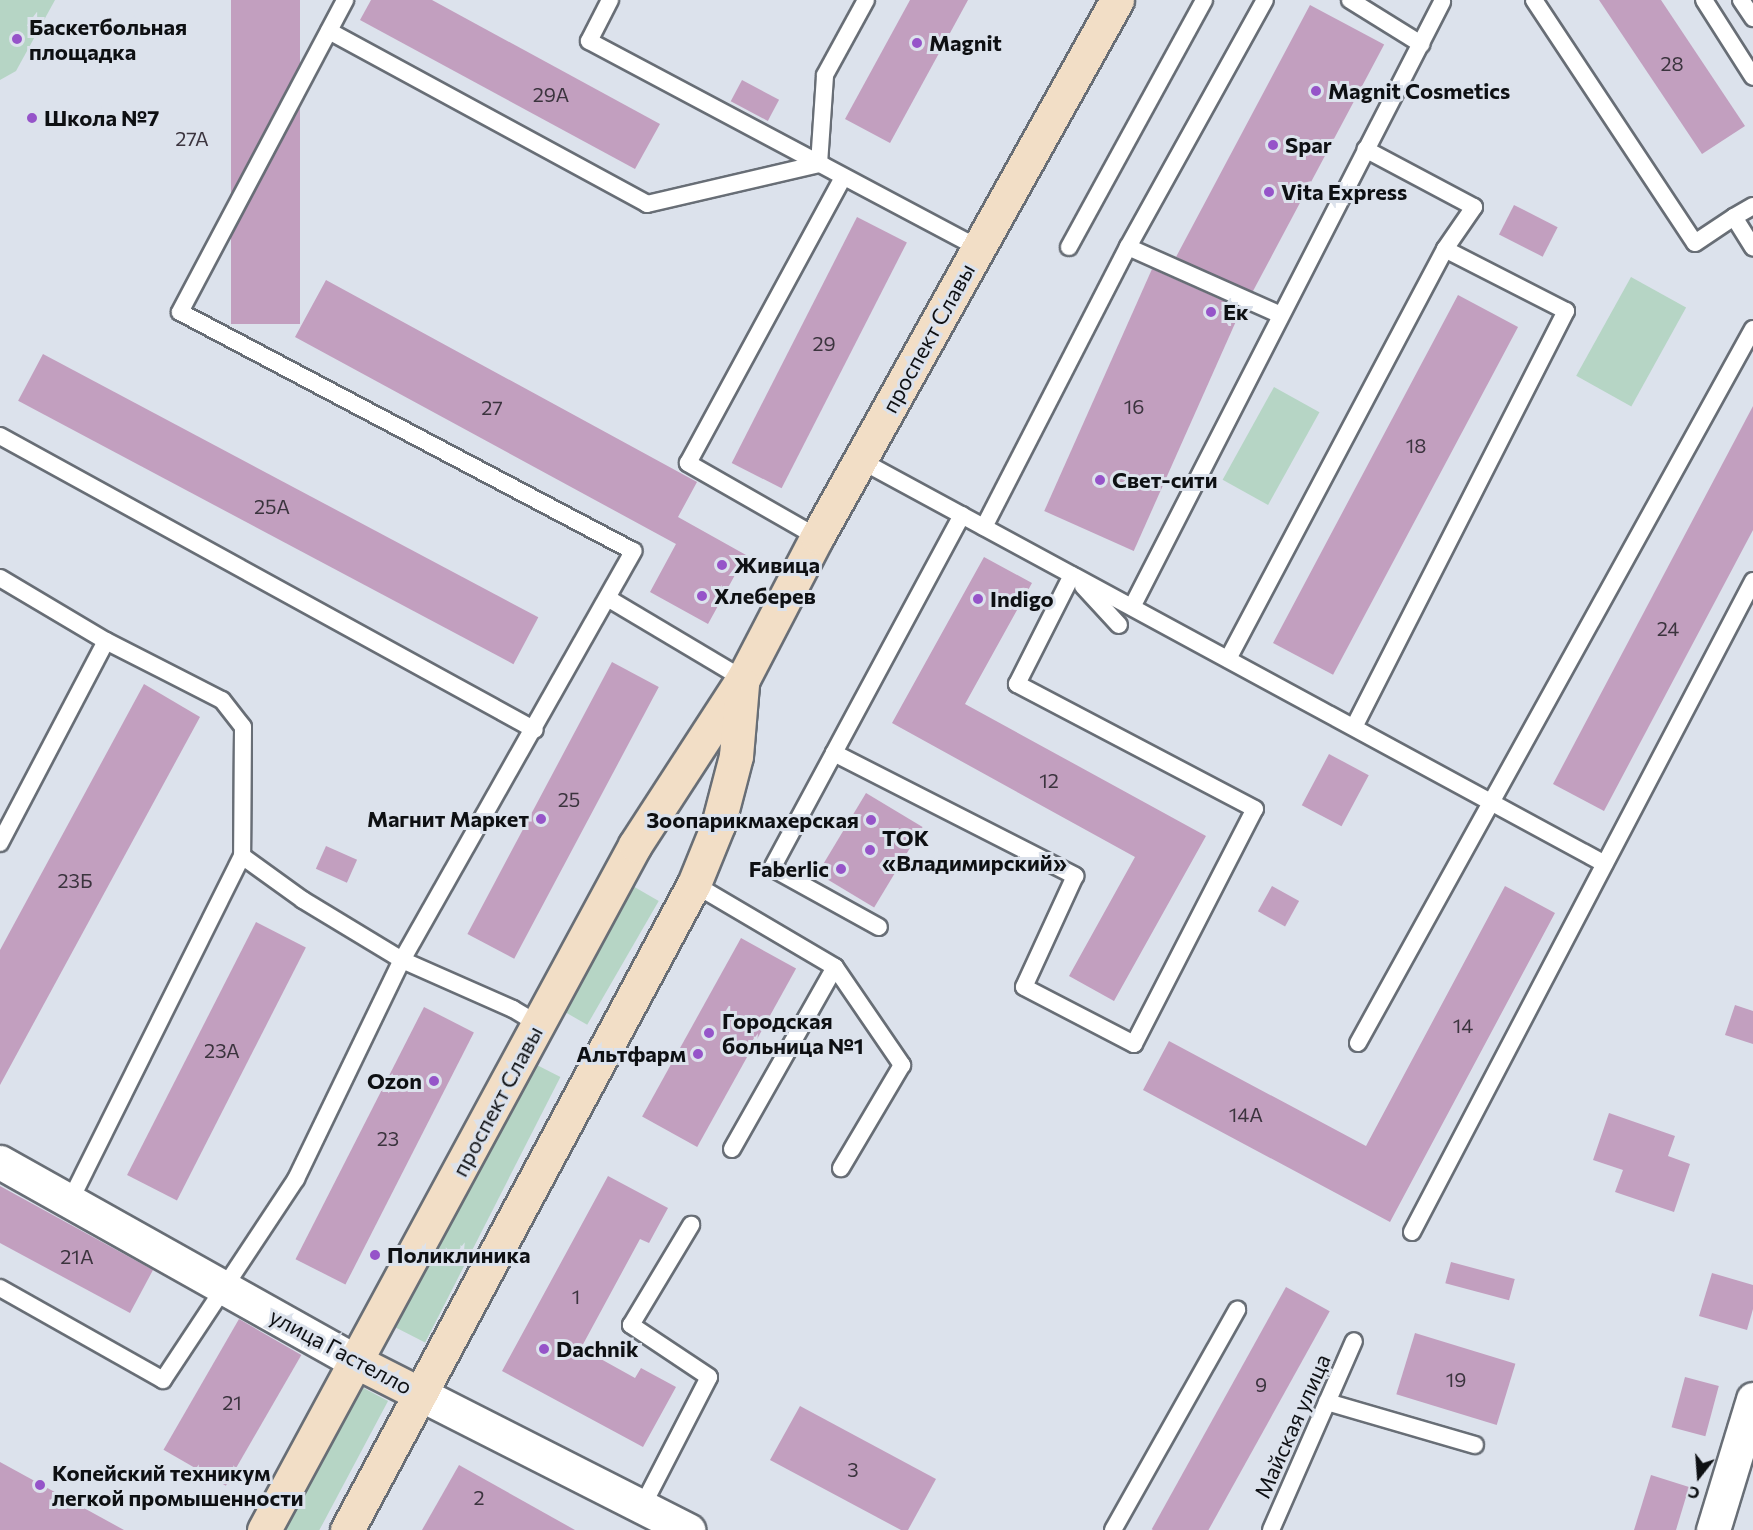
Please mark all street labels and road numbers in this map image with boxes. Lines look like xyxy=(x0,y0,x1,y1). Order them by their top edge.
street label: проспект Славы xyxy=(876,259,980,417)
street label: проспект Славы xyxy=(446,1021,548,1181)
street label: улица Гастелло xyxy=(265,1302,417,1400)
street label: Майская улица xyxy=(1248,1350,1336,1502)

